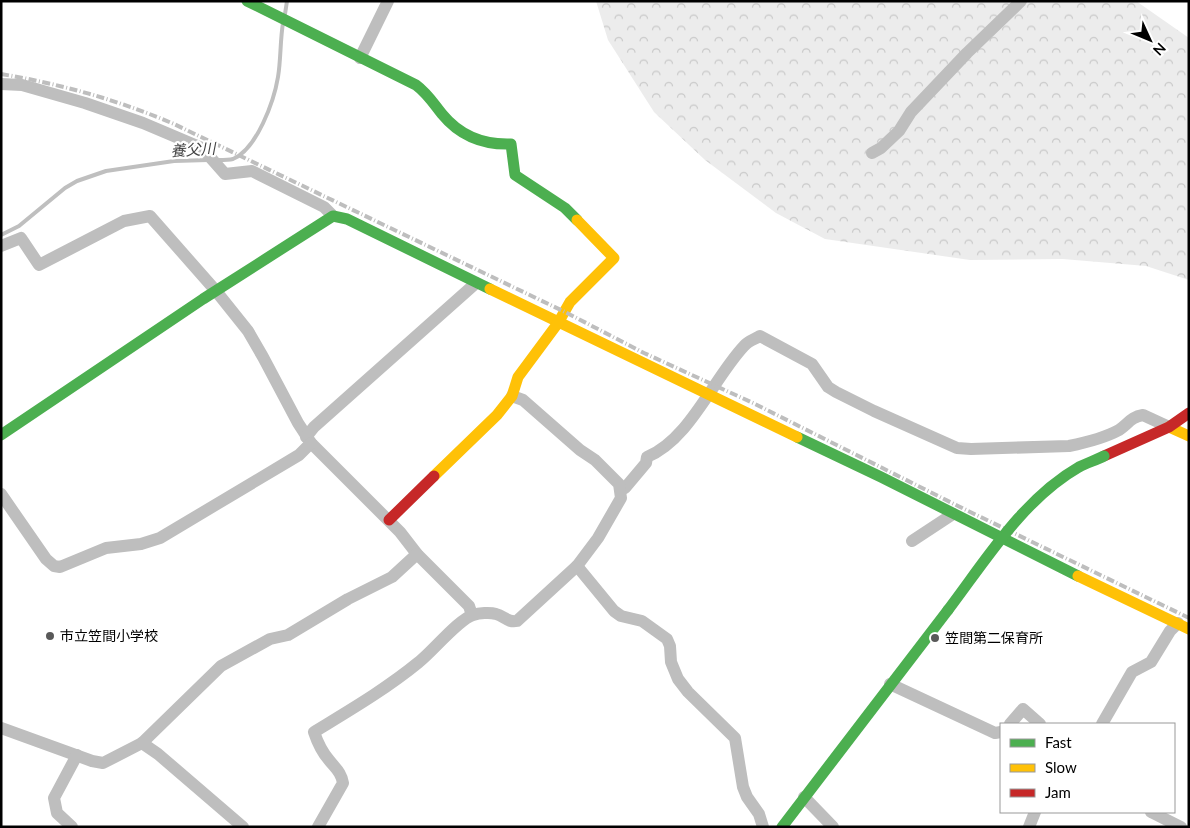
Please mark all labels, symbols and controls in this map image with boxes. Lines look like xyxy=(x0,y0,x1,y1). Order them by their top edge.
north arrow xyxy=(1125,15,1175,65)
text: N xyxy=(1150,40,1170,59)
water label: 養父川 xyxy=(170,139,218,159)
place label: 市立笠間小学校 xyxy=(60,627,158,644)
place label: 笠間第二保育所 xyxy=(945,629,1043,646)
marker: 市立笠間小学校 xyxy=(44,630,56,642)
marker: 笠間第二保育所 xyxy=(929,632,941,644)
legend xyxy=(1000,723,1175,813)
text: Fast xyxy=(1045,733,1072,751)
text: Slow xyxy=(1045,758,1077,776)
text: Jam xyxy=(1045,783,1071,801)

